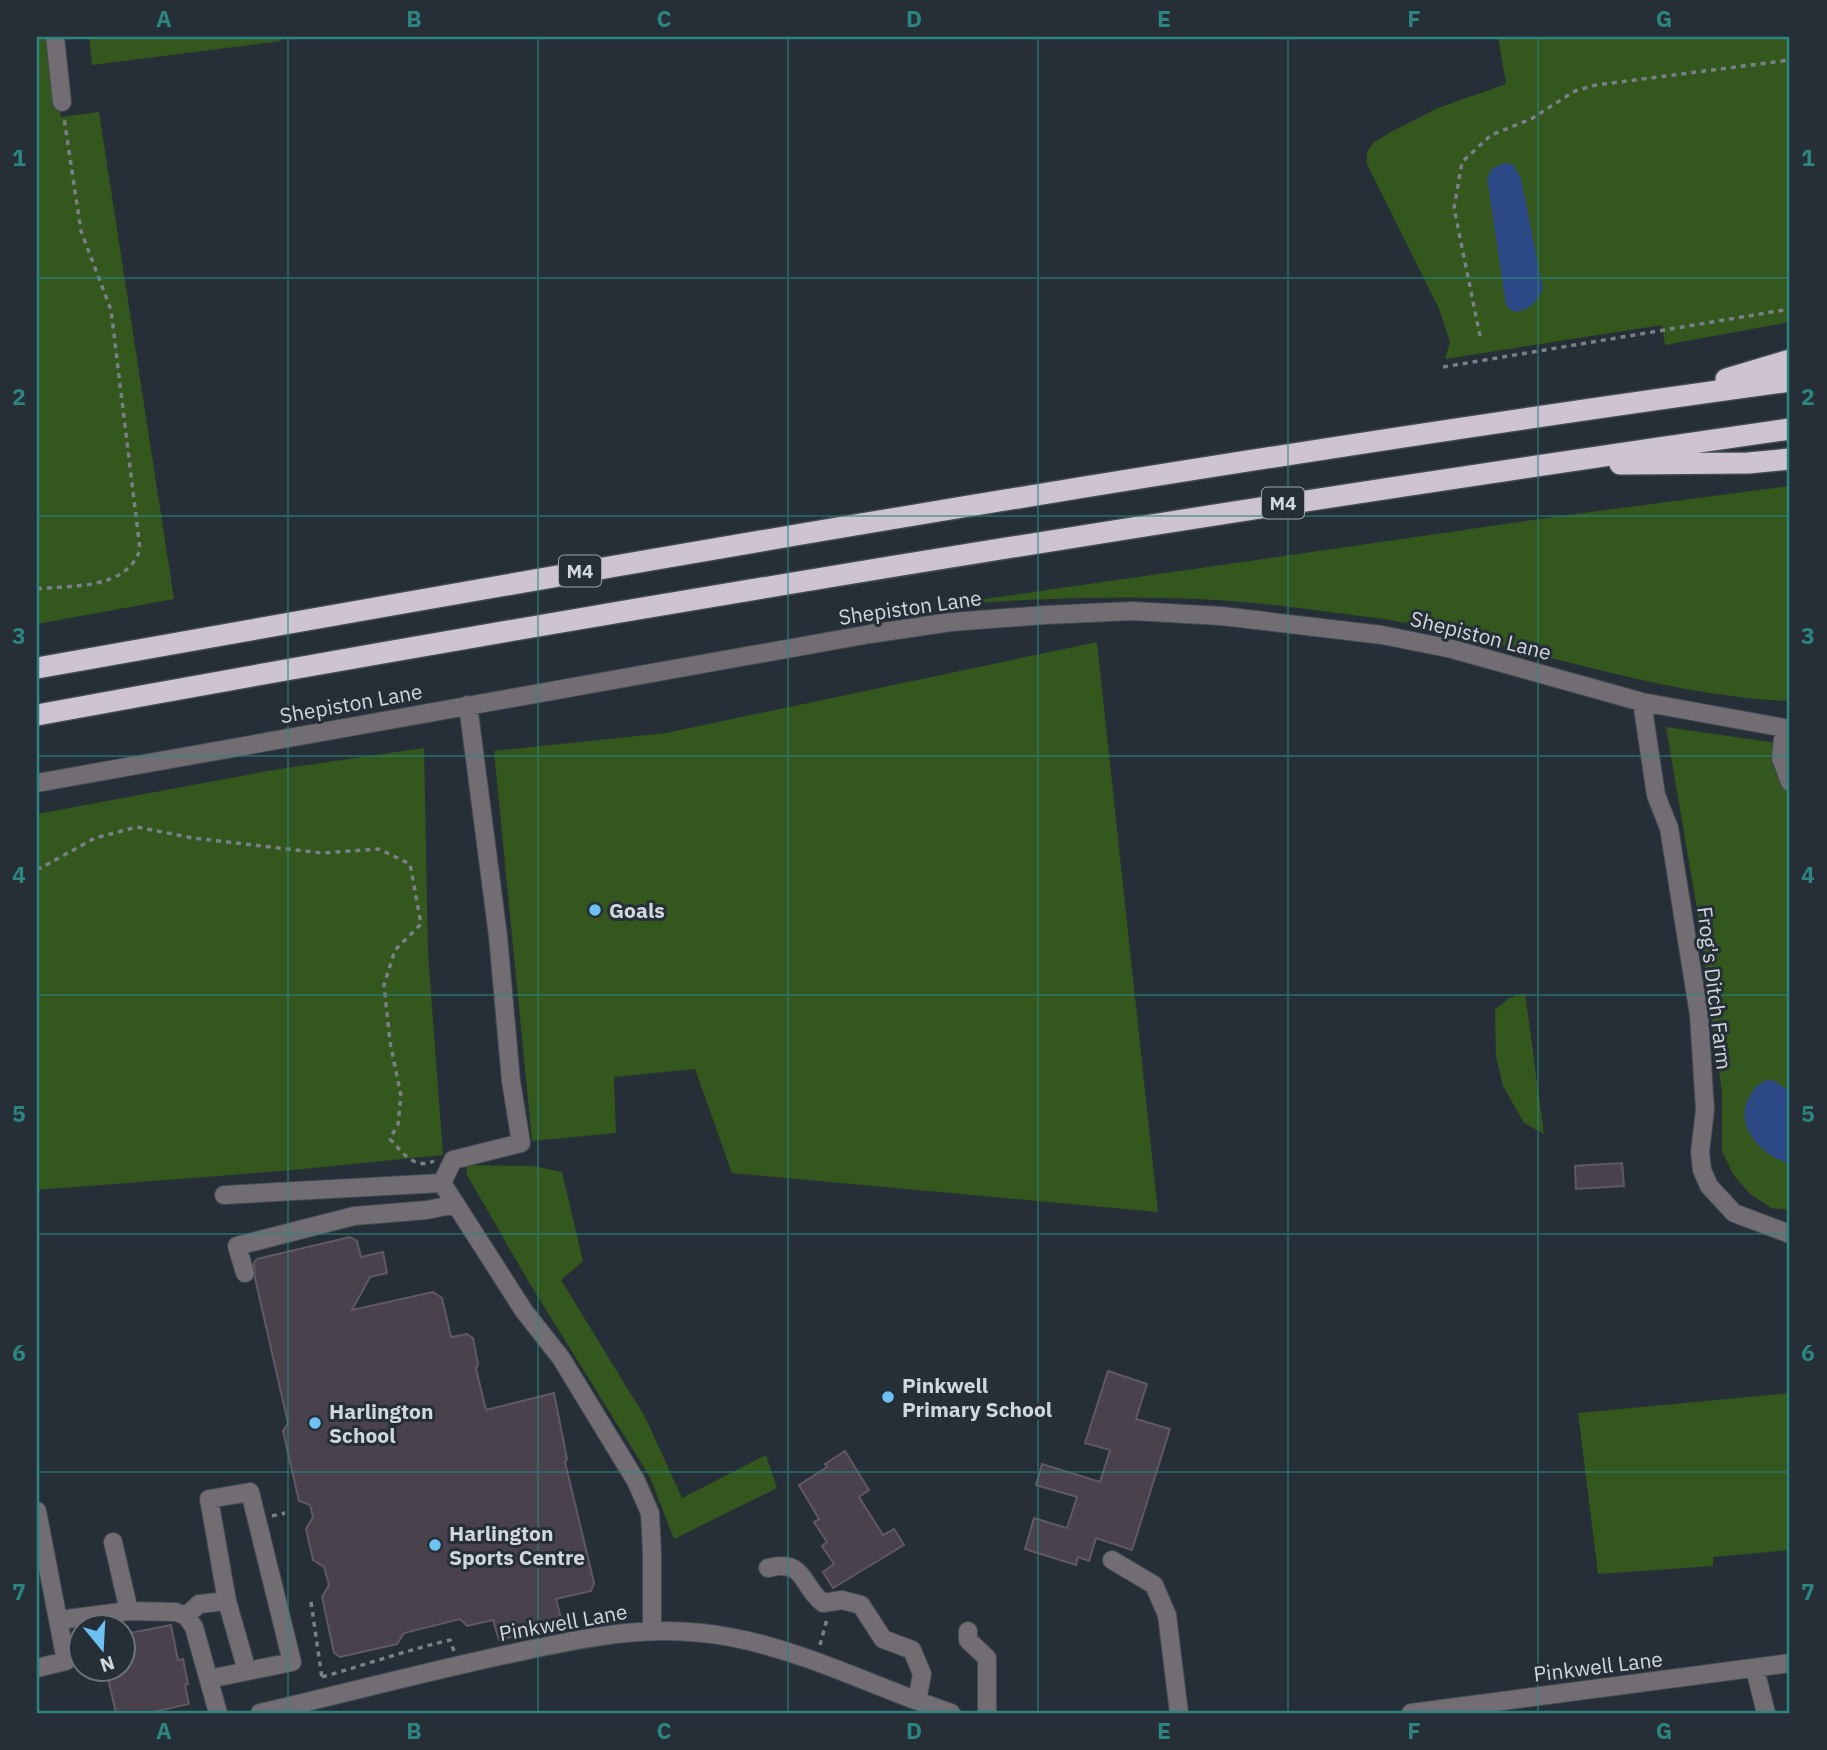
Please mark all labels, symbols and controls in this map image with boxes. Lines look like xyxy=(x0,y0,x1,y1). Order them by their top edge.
text: A xyxy=(156,3,172,33)
text: B xyxy=(406,3,422,33)
text: C xyxy=(657,3,672,33)
text: D xyxy=(906,3,922,33)
text: E xyxy=(1157,3,1171,33)
text: F xyxy=(1407,3,1421,33)
text: G xyxy=(1656,3,1672,33)
text: 1 xyxy=(12,142,26,172)
text: 1 xyxy=(1801,142,1815,172)
text: 2 xyxy=(12,381,26,411)
text: 2 xyxy=(1801,381,1815,411)
road number: M4 xyxy=(1262,488,1304,518)
road number: M4 xyxy=(559,556,601,586)
street label: Shepiston Lane xyxy=(837,583,983,631)
street label: Shepiston Lane xyxy=(1408,604,1554,666)
text: 3 xyxy=(12,620,26,650)
text: 3 xyxy=(1801,620,1815,650)
street label: Shepiston Lane xyxy=(278,677,424,729)
text: 4 xyxy=(12,859,26,889)
text: 4 xyxy=(1801,859,1815,889)
place label: Goals xyxy=(609,896,665,924)
marker: Goals xyxy=(587,902,603,918)
street label: Frog's Ditch Farm xyxy=(1691,905,1739,1071)
text: 5 xyxy=(12,1098,26,1128)
text: 5 xyxy=(1801,1098,1815,1128)
text: 6 xyxy=(12,1337,26,1367)
text: 6 xyxy=(1801,1337,1815,1367)
place label: Pinkwell Primary School xyxy=(902,1371,1052,1423)
marker: Pinkwell Primary School xyxy=(880,1389,896,1405)
place label: Harlington School xyxy=(329,1397,433,1449)
marker: Harlington School xyxy=(307,1415,323,1431)
place label: Harlington Sports Centre xyxy=(449,1519,585,1571)
marker: Harlington Sports Centre xyxy=(427,1537,443,1553)
text: 7 xyxy=(12,1576,26,1606)
text: 7 xyxy=(1801,1576,1815,1606)
street label: Pinkwell Lane xyxy=(497,1597,629,1647)
north arrow xyxy=(66,1614,136,1684)
street label: Pinkwell Lane xyxy=(1532,1644,1664,1688)
text: N xyxy=(97,1651,118,1678)
text: A xyxy=(156,1715,172,1745)
text: B xyxy=(406,1715,422,1745)
text: C xyxy=(657,1715,672,1745)
text: D xyxy=(906,1715,922,1745)
text: E xyxy=(1157,1715,1171,1745)
text: F xyxy=(1407,1715,1421,1745)
text: G xyxy=(1656,1715,1672,1745)

